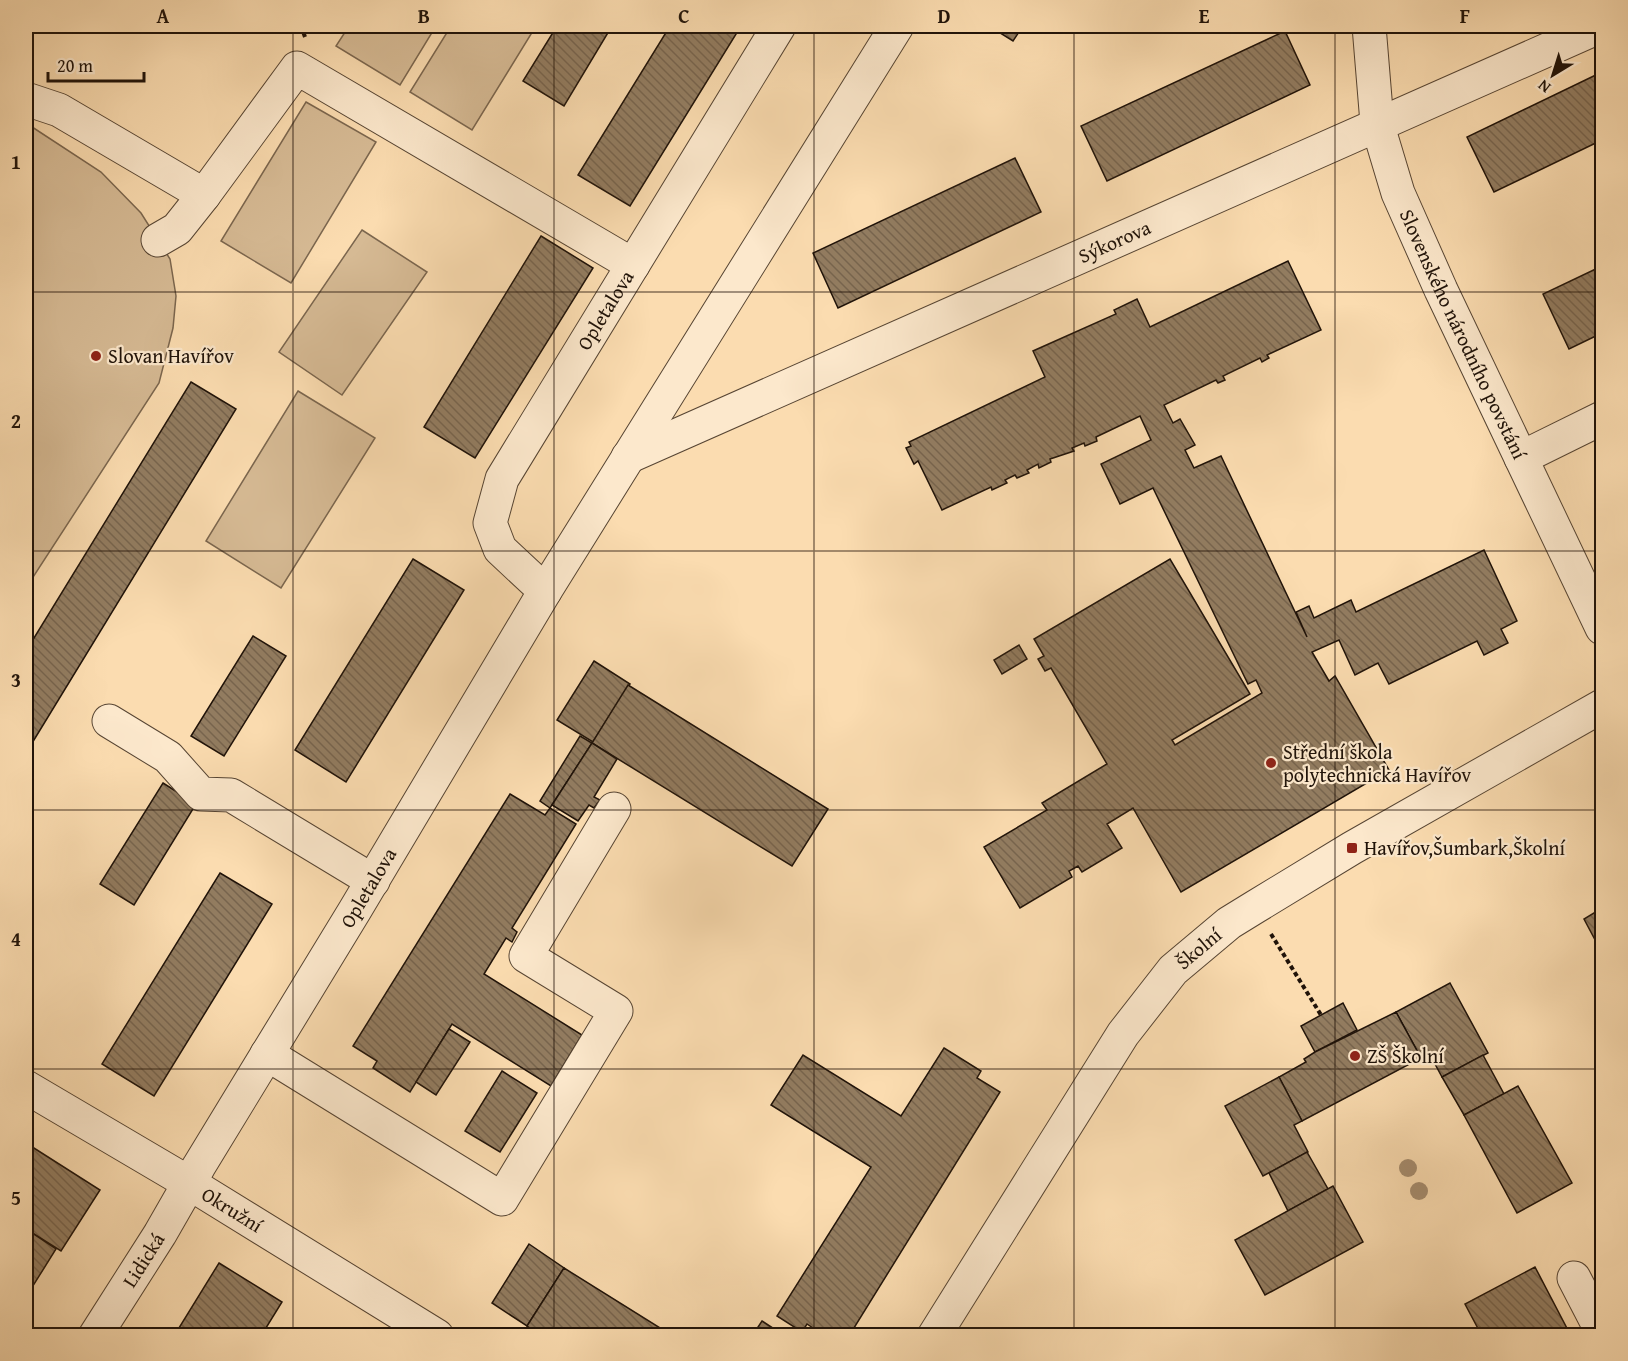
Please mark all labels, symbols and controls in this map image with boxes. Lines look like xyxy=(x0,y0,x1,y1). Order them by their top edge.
text: A xyxy=(157,1,170,30)
text: B xyxy=(418,1,430,30)
text: C xyxy=(678,1,690,30)
text: D xyxy=(937,1,951,30)
text: E xyxy=(1199,1,1210,30)
text: F xyxy=(1460,1,1470,30)
scale bar xyxy=(48,45,144,83)
north arrow xyxy=(1523,45,1583,105)
text: 20 m xyxy=(57,52,93,79)
text: N xyxy=(1532,74,1555,100)
text: 1 xyxy=(11,147,21,176)
street label: Slovenského národního povstání xyxy=(1393,204,1535,464)
street label: Sýkorova xyxy=(1073,212,1156,270)
street label: Opletalova xyxy=(569,264,641,355)
place label: Slovan Havířov xyxy=(108,341,234,370)
marker: Slovan Havířov xyxy=(89,349,103,363)
text: 2 xyxy=(11,406,21,435)
text: 3 xyxy=(11,665,21,694)
place label: Střední škola polytechnická Havířov xyxy=(1283,737,1471,789)
marker: Střední škola polytechnická Havířov xyxy=(1264,756,1278,770)
place label: Havířov,Šumbark,Školní xyxy=(1364,833,1565,862)
street label: Opletalova xyxy=(333,841,403,933)
marker: Havířov,Šumbark,Školní xyxy=(1345,841,1359,855)
street label: Školní xyxy=(1169,920,1228,976)
text: 4 xyxy=(11,924,21,953)
place label: ZŠ Školní xyxy=(1367,1041,1444,1070)
marker: ZŠ Školní xyxy=(1348,1049,1362,1063)
street label: Okružní xyxy=(196,1179,269,1239)
text: 5 xyxy=(11,1183,21,1212)
street label: Lidická xyxy=(115,1226,172,1293)

